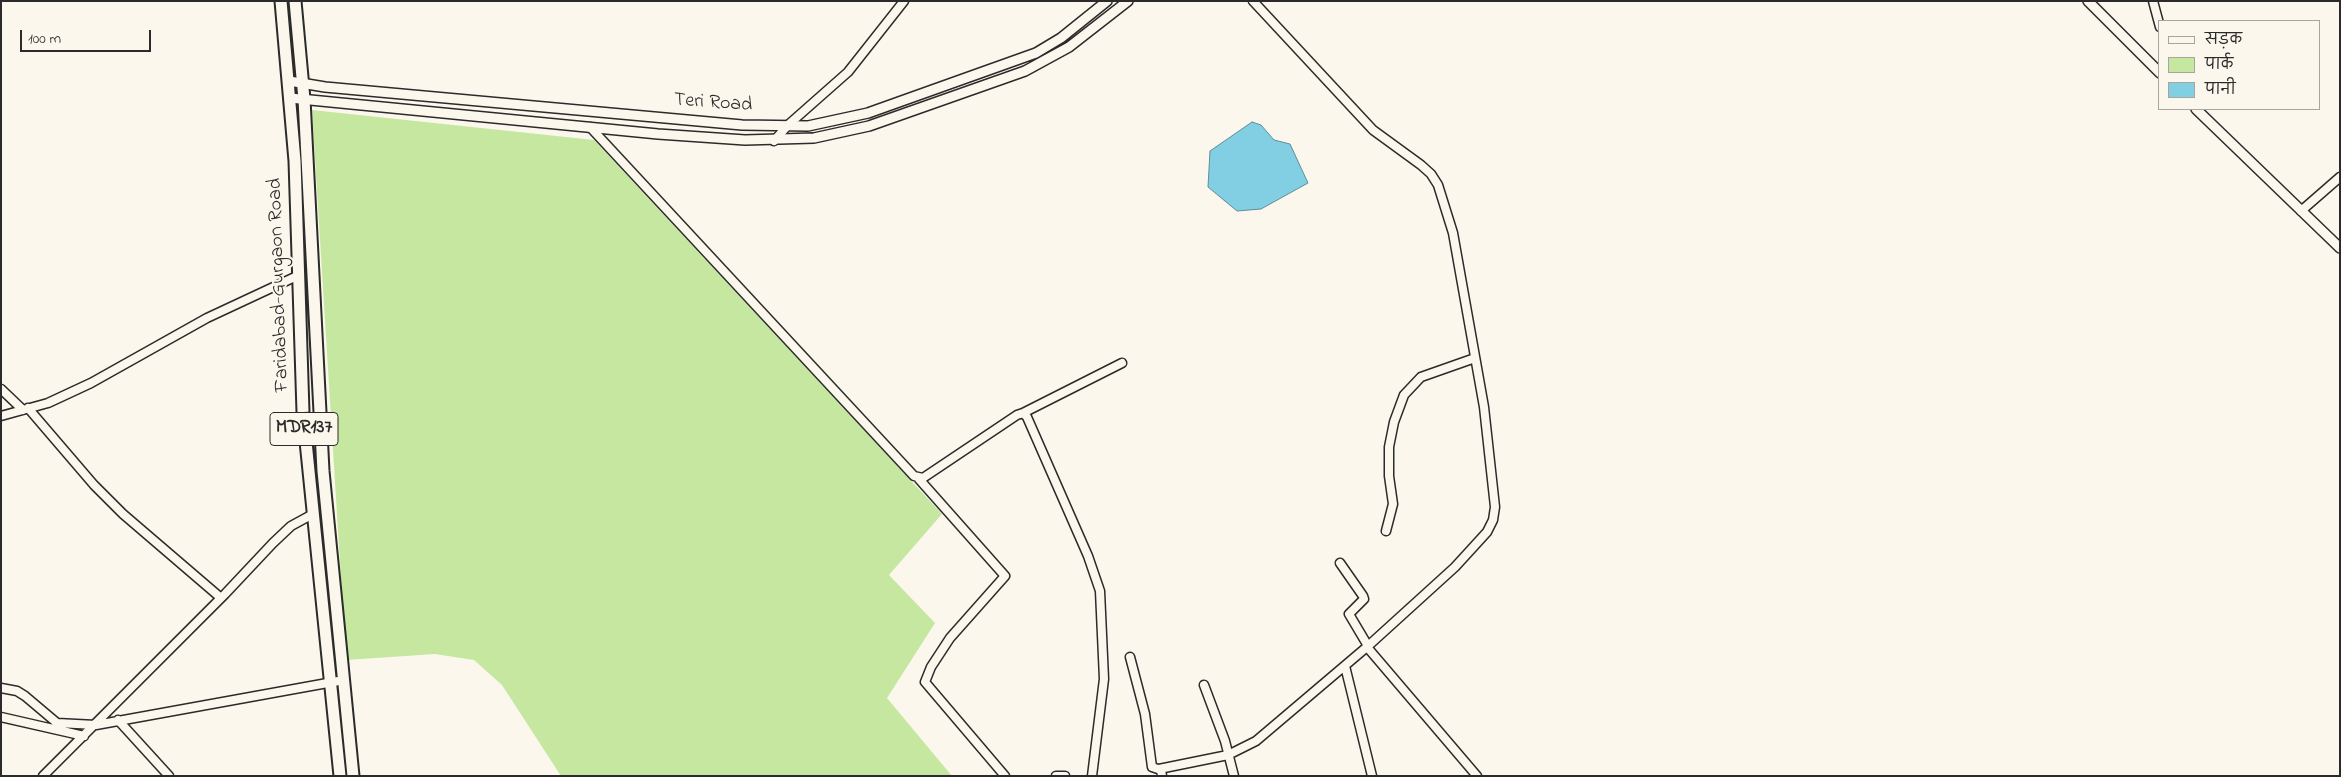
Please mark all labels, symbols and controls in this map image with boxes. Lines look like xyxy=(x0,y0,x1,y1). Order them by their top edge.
scale bar xyxy=(22,20,154,52)
legend xyxy=(2158,20,2321,110)
text: 100 m xyxy=(28,28,61,50)
text: सड़क xyxy=(2205,29,2242,51)
text: पार्क xyxy=(2205,54,2233,76)
text: पानी xyxy=(2205,79,2236,101)
street label: Teri Road xyxy=(673,89,753,119)
street label: Faridabad-Gurgaon Road xyxy=(264,177,296,393)
road number: MDR137 xyxy=(270,412,338,446)

